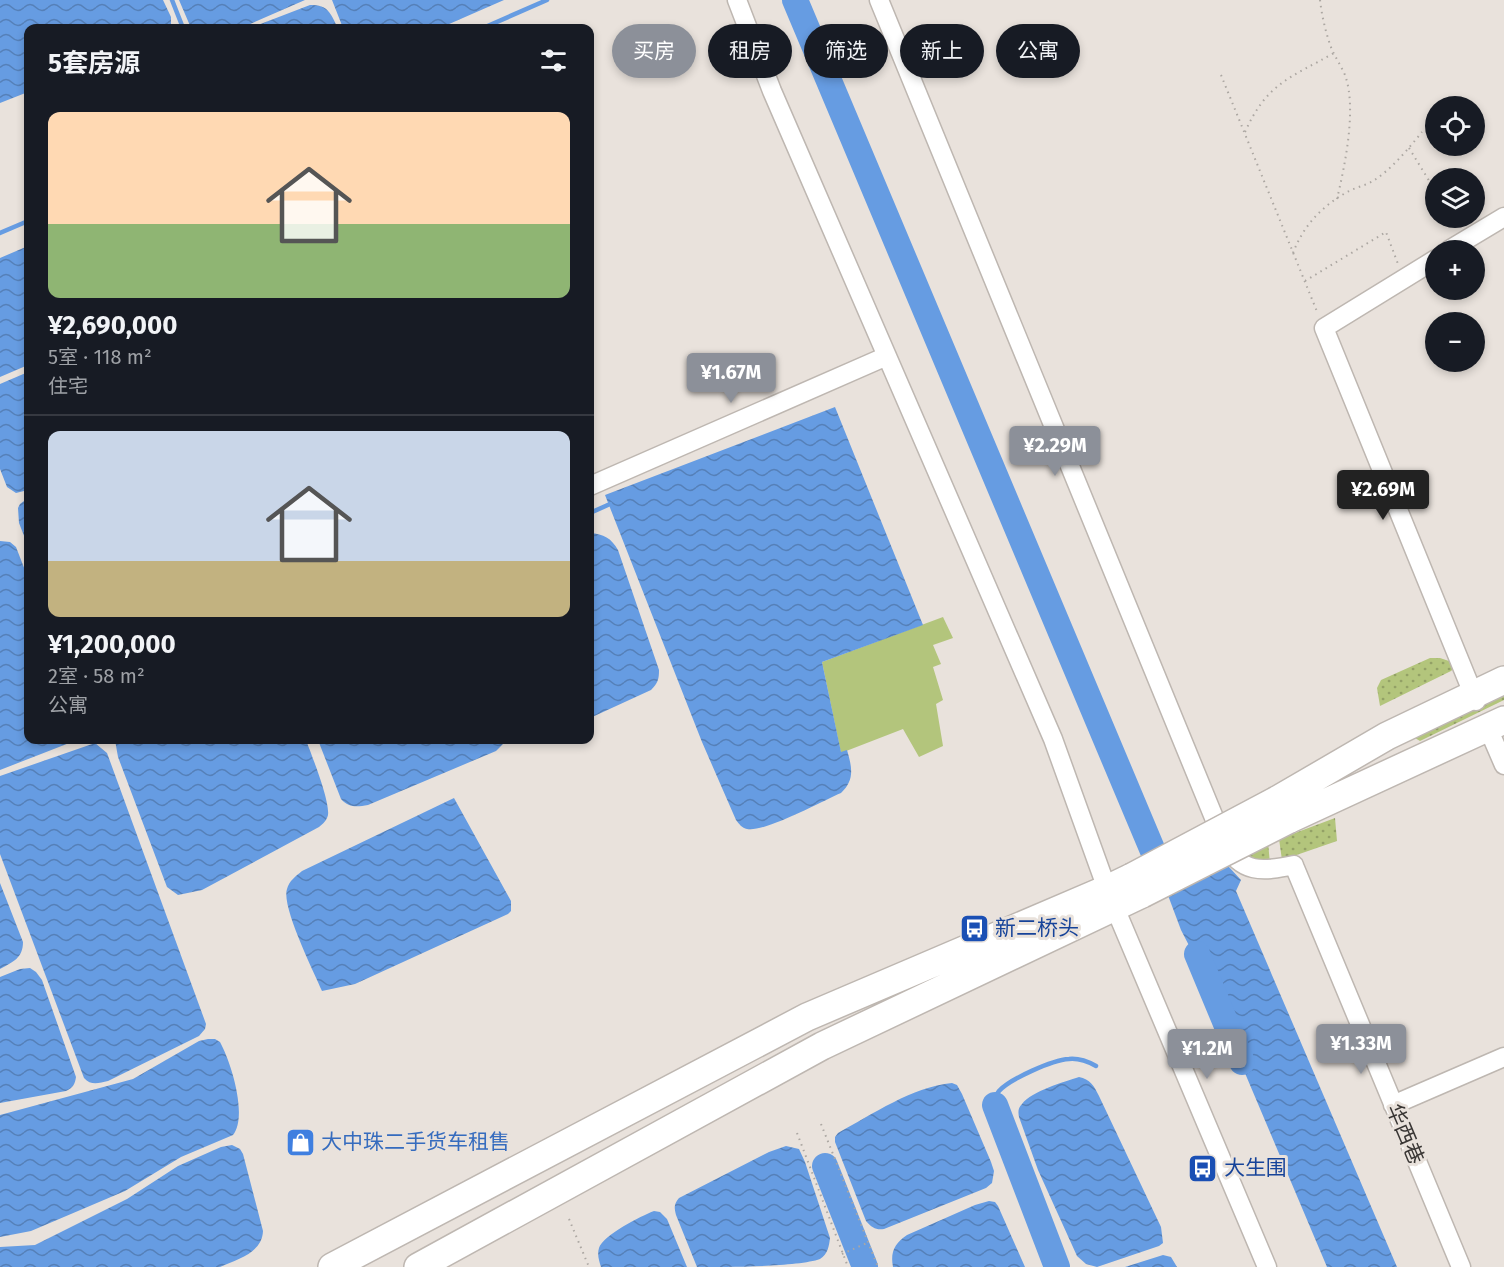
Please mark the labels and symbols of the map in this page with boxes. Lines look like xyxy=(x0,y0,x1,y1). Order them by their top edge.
pin: ¥1.67M xyxy=(682,353,780,404)
pin: ¥2.29M xyxy=(1006,426,1104,477)
pin: ¥2.69M xyxy=(1334,470,1432,521)
bus stop icon: 新二桥头 xyxy=(958,912,990,944)
place label: 新二桥头 xyxy=(995,915,1079,941)
pin: ¥1.33M xyxy=(1312,1024,1410,1075)
pin: ¥1.2M xyxy=(1165,1029,1249,1080)
street label: 华西巷 xyxy=(1381,1100,1429,1168)
shop icon: 大中珠二手货车租售 xyxy=(284,1126,316,1158)
place label: 大中珠二手货车租售 xyxy=(321,1129,510,1155)
bus stop icon: 大生围 xyxy=(1187,1152,1219,1184)
place label: 大生围 xyxy=(1224,1155,1287,1181)

